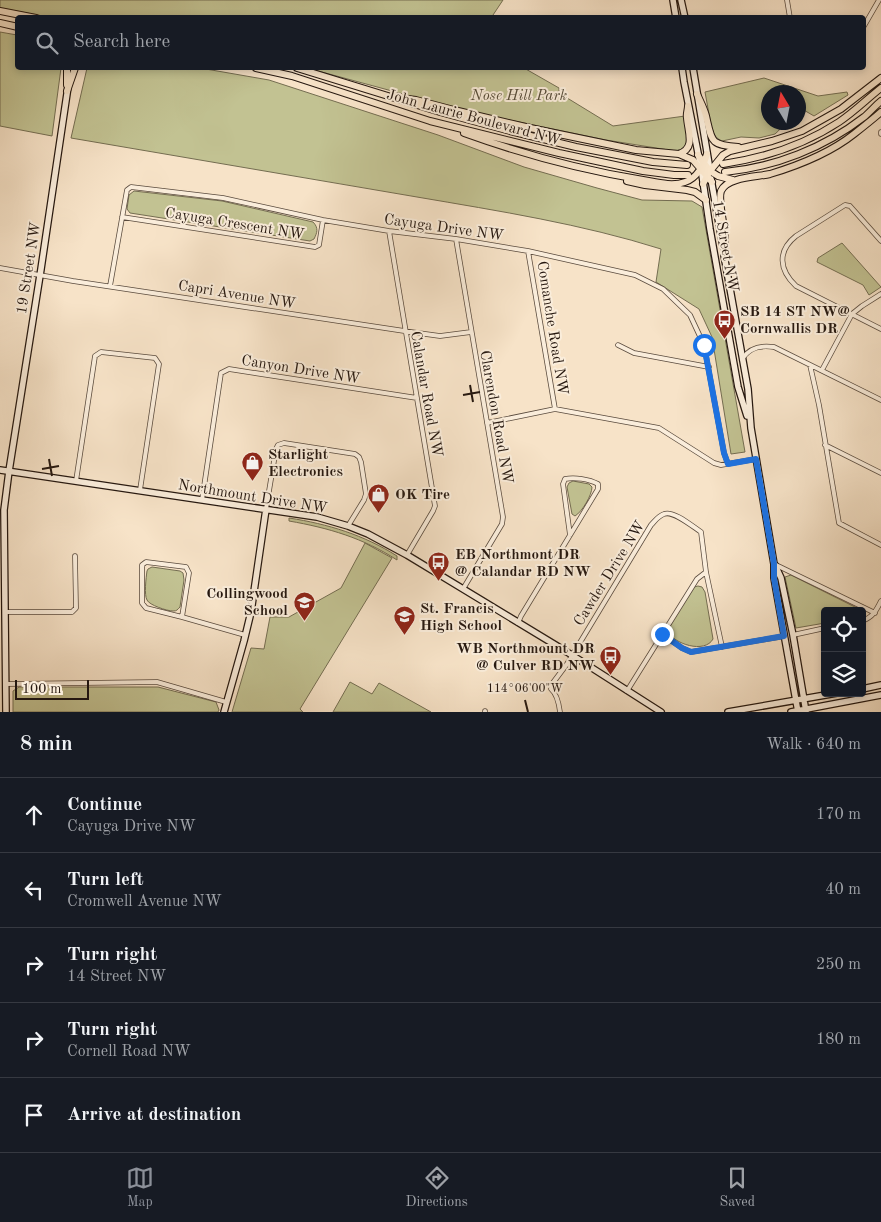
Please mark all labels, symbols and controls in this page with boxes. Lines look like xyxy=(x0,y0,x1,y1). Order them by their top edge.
search box xyxy=(15,15,866,70)
icon: search xyxy=(33,29,61,57)
text: Search here xyxy=(73,33,170,52)
north arrow xyxy=(761,85,806,130)
street label: John Laurie Boulevard NW xyxy=(385,88,563,149)
park label: Nose Hill Park xyxy=(470,89,567,104)
street label: 14 Street NW xyxy=(709,199,740,293)
street label: Cayuga Crescent NW xyxy=(164,206,306,243)
street label: Cayuga Drive NW xyxy=(383,213,505,244)
street label: 19 Street NW xyxy=(15,221,44,315)
street label: Comanche Road NW xyxy=(533,260,570,397)
street label: Capri Avenue NW xyxy=(177,279,297,312)
place label: SB 14 ST NW@ Cornwallis DR xyxy=(740,305,850,337)
bus stop icon: SB 14 ST NW@ Cornwallis DR xyxy=(712,308,736,339)
street label: Calandar Road NW xyxy=(407,330,444,458)
route start xyxy=(693,334,716,357)
street label: Clarendon Road NW xyxy=(476,349,515,485)
street label: Canyon Drive NW xyxy=(240,354,361,387)
place label: Starlight Electronics xyxy=(268,448,343,480)
shop icon: Starlight Electronics xyxy=(240,451,264,482)
street label: Northmount Drive NW xyxy=(177,478,329,517)
shop icon: OK Tire xyxy=(367,482,391,513)
place label: OK Tire xyxy=(395,488,450,503)
street label: Cawder Drive NW xyxy=(572,519,649,629)
place label: EB Northmont DR @ Calandar RD NW xyxy=(455,548,591,580)
bus stop icon: EB Northmont DR @ Calandar RD NW xyxy=(427,551,451,582)
place label: Collingwood School xyxy=(206,587,288,619)
school or university icon: Collingwood School xyxy=(292,590,316,621)
place label: St. Francis High School xyxy=(420,602,503,634)
school or university icon: St. Francis High School xyxy=(392,605,416,636)
map controls xyxy=(821,607,866,697)
button: locate xyxy=(821,607,866,652)
route end xyxy=(651,623,674,646)
place label: WB Northmount DR @ Culver RD NW xyxy=(456,642,595,674)
bus stop icon: WB Northmount DR @ Culver RD NW xyxy=(599,645,623,676)
button: layers xyxy=(821,652,866,697)
scale bar xyxy=(15,677,89,700)
text: 100 m xyxy=(22,682,61,696)
text: 114°06'00"W xyxy=(487,683,563,695)
text: 8 min xyxy=(20,734,73,755)
text: Walk · 640 m xyxy=(766,737,861,753)
text: Continue xyxy=(67,796,142,815)
icon: ahead xyxy=(20,801,48,829)
text: 170 m xyxy=(816,807,861,823)
text: Cayuga Drive NW xyxy=(67,819,196,835)
text: Turn left xyxy=(67,871,144,890)
icon: left xyxy=(20,876,48,904)
text: 40 m xyxy=(825,882,861,898)
text: Cromwell Avenue NW xyxy=(67,894,222,910)
text: Turn right xyxy=(67,946,157,965)
icon: right xyxy=(20,951,48,979)
text: 250 m xyxy=(816,957,861,973)
text: 14 Street NW xyxy=(67,969,166,985)
text: Turn right xyxy=(67,1021,157,1040)
icon: right xyxy=(20,1026,48,1054)
text: 180 m xyxy=(816,1032,861,1048)
text: Cornell Road NW xyxy=(67,1044,191,1060)
icon: arrive xyxy=(20,1101,48,1129)
text: Arrive at destination xyxy=(67,1106,241,1125)
tab: Map xyxy=(126,1164,154,1211)
tab: Directions xyxy=(406,1164,468,1211)
tab: Saved xyxy=(719,1164,755,1211)

